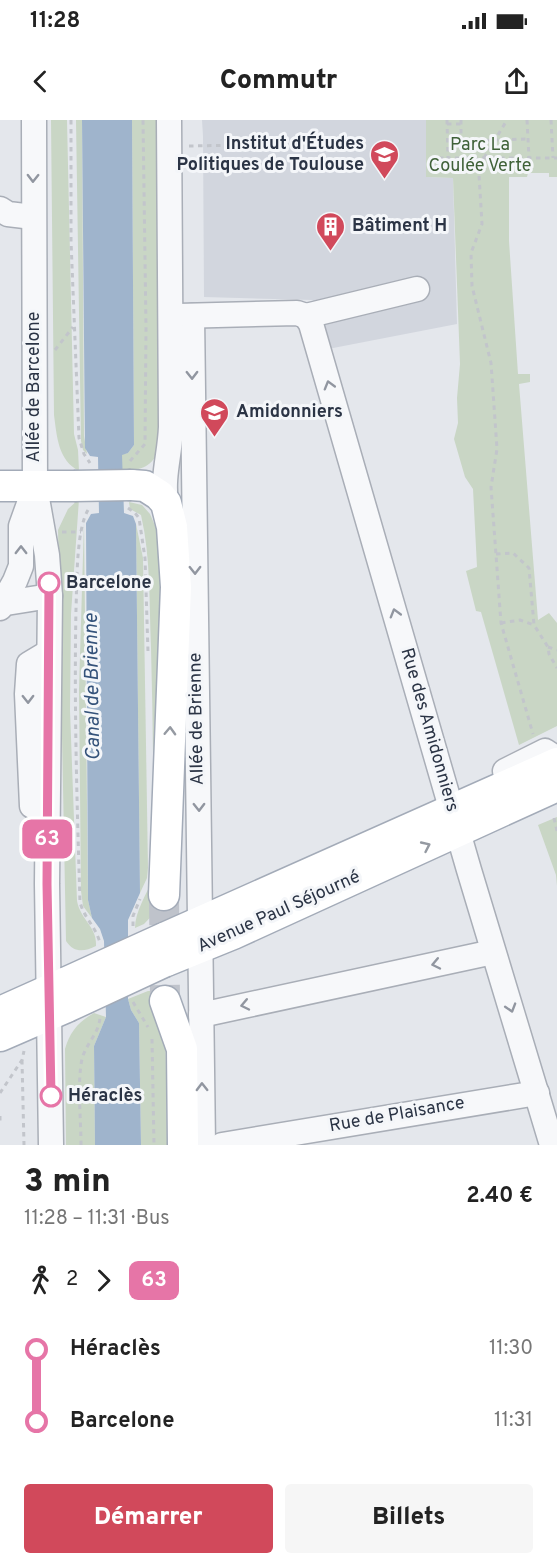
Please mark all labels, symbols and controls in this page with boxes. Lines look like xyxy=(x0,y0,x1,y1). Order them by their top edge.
text: 11:28 xyxy=(30,8,80,35)
text: Commutr xyxy=(220,64,337,98)
icon: back xyxy=(24,65,57,98)
icon: share xyxy=(500,65,533,98)
place label: Institut d'Études Politiques de Toulouse xyxy=(176,131,364,177)
park label: Parc La Coulée Verte xyxy=(429,134,531,178)
school or university icon: Institut d'Études Politiques de Toulouse xyxy=(369,138,401,180)
one-way arrow xyxy=(27,174,39,183)
building icon: Bâtiment H xyxy=(315,210,347,252)
place label: Bâtiment H xyxy=(352,215,447,238)
street label: Allée de Barcelone xyxy=(23,311,46,463)
one-way arrow xyxy=(186,370,199,379)
one-way arrow xyxy=(324,380,336,391)
school or university icon: Amidonniers xyxy=(199,396,231,438)
place label: Amidonniers xyxy=(236,401,343,424)
one-way arrow xyxy=(15,545,27,554)
one-way arrow xyxy=(189,565,201,574)
marker: Barcelone xyxy=(38,572,60,594)
place label: Barcelone xyxy=(66,572,152,595)
one-way arrow xyxy=(390,608,402,619)
water label: Canal de Brienne xyxy=(79,613,107,761)
street label: Rue des Amidonniers xyxy=(395,645,463,815)
street label: Allée de Brienne xyxy=(184,652,210,786)
one-way arrow xyxy=(21,694,34,703)
one-way arrow xyxy=(164,727,177,736)
one-way arrow xyxy=(192,802,205,811)
line badge: 63 xyxy=(20,820,74,858)
text: 63 xyxy=(34,826,60,853)
one-way arrow xyxy=(420,841,431,853)
street label: Avenue Paul Séjourné xyxy=(194,866,364,958)
one-way arrow xyxy=(431,957,441,970)
one-way arrow xyxy=(241,998,251,1011)
one-way arrow xyxy=(503,1002,516,1013)
one-way arrow xyxy=(196,1082,208,1091)
marker: Héraclès xyxy=(40,1085,62,1107)
place label: Héraclès xyxy=(68,1085,142,1108)
street label: Rue de Plaisance xyxy=(328,1092,466,1138)
text: 3 min xyxy=(24,1162,111,1204)
text: 2.40 € xyxy=(466,1183,533,1210)
text: 11:28 – 11:31 · Bus xyxy=(24,1206,170,1232)
icon: walk xyxy=(24,1264,57,1297)
icon: forward xyxy=(87,1264,120,1297)
text: 2 xyxy=(66,1267,78,1293)
text: 63 xyxy=(141,1267,167,1294)
text: Héraclès xyxy=(70,1336,161,1363)
text: 11:30 xyxy=(489,1336,533,1362)
text: Barcelone xyxy=(70,1408,175,1435)
text: 11:31 xyxy=(494,1408,533,1434)
button: Démarrer xyxy=(24,1484,273,1553)
button: Billets xyxy=(285,1484,533,1553)

